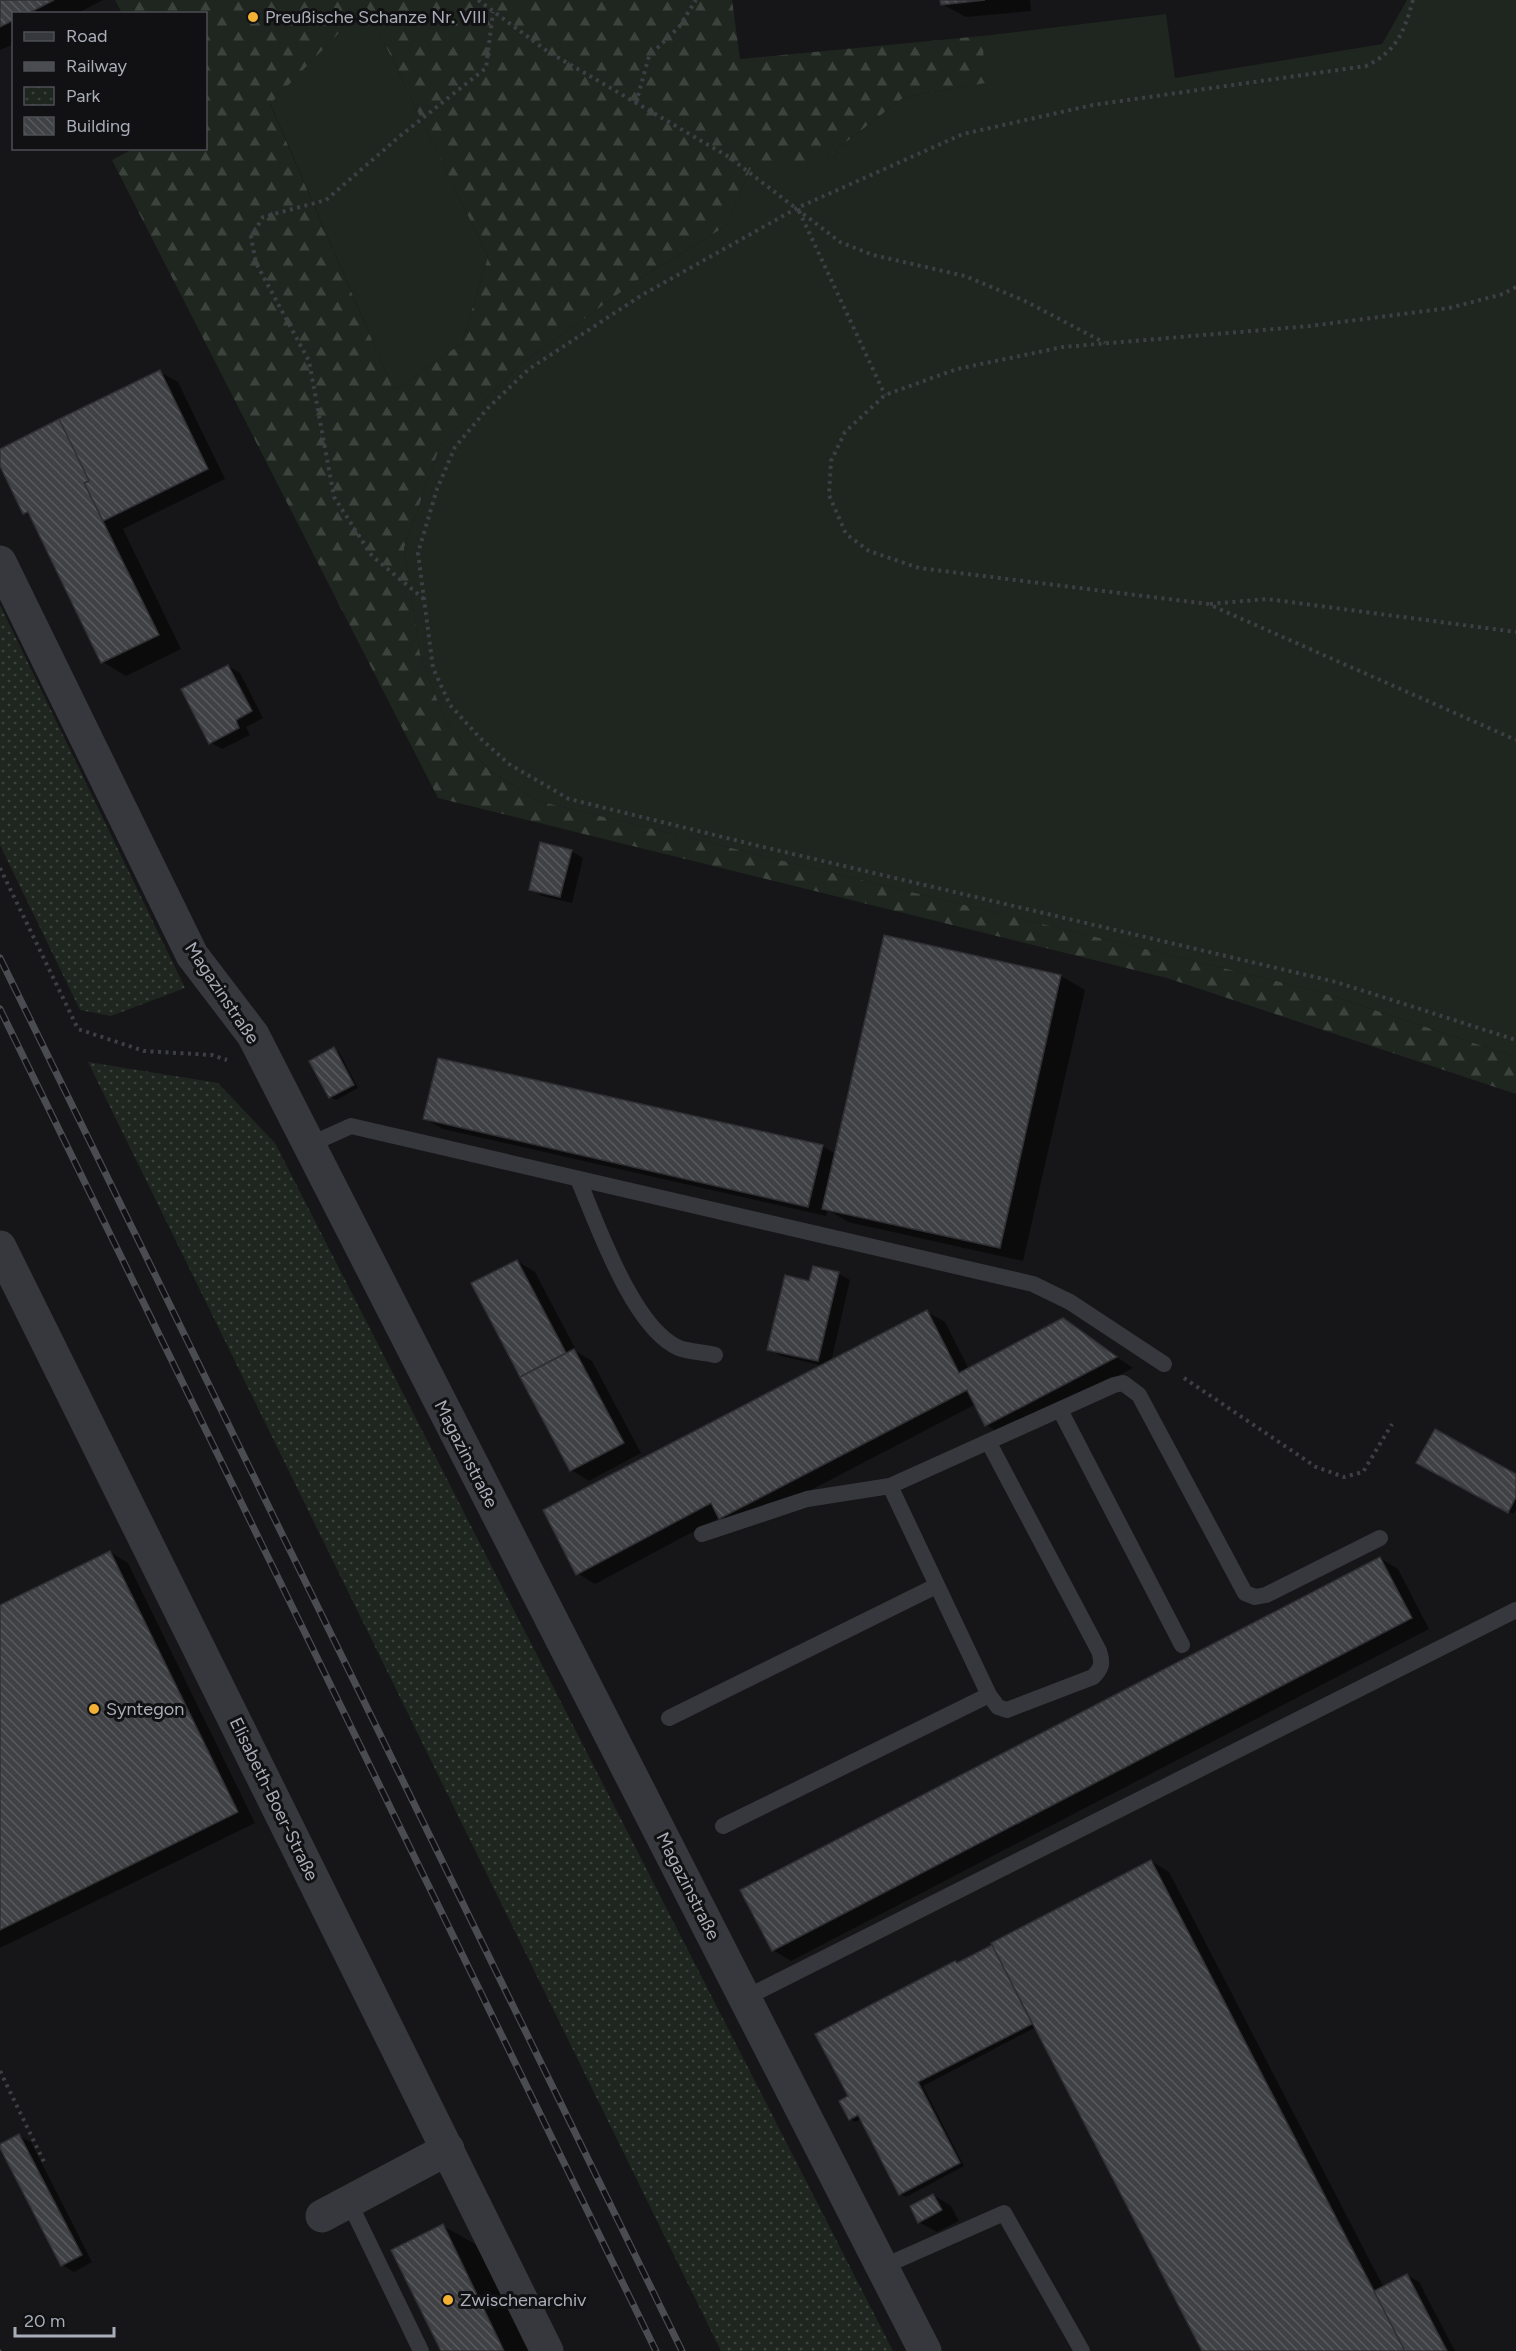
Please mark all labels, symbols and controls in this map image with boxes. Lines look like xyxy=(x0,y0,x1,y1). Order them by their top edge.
place label: Preußische Schanze Nr. VIII xyxy=(265,6,487,28)
marker: Preußische Schanze Nr. VIII xyxy=(246,10,260,24)
legend xyxy=(12,12,207,150)
text: Road xyxy=(66,25,107,47)
text: Railway xyxy=(66,55,128,77)
text: Park xyxy=(66,85,101,107)
text: Building xyxy=(66,115,131,137)
street label: Magazinstraße xyxy=(180,938,264,1048)
street label: Magazinstraße xyxy=(429,1397,503,1512)
place label: Syntegon xyxy=(106,1698,184,1720)
marker: Syntegon xyxy=(87,1702,101,1716)
street label: Elisabeth-Boer-Straße xyxy=(225,1714,323,1884)
street label: Magazinstraße xyxy=(651,1829,725,1944)
place label: Zwischenarchiv xyxy=(460,2289,587,2311)
marker: Zwischenarchiv xyxy=(441,2293,455,2307)
scale bar xyxy=(15,2300,114,2338)
text: 20 m xyxy=(24,2310,65,2332)

